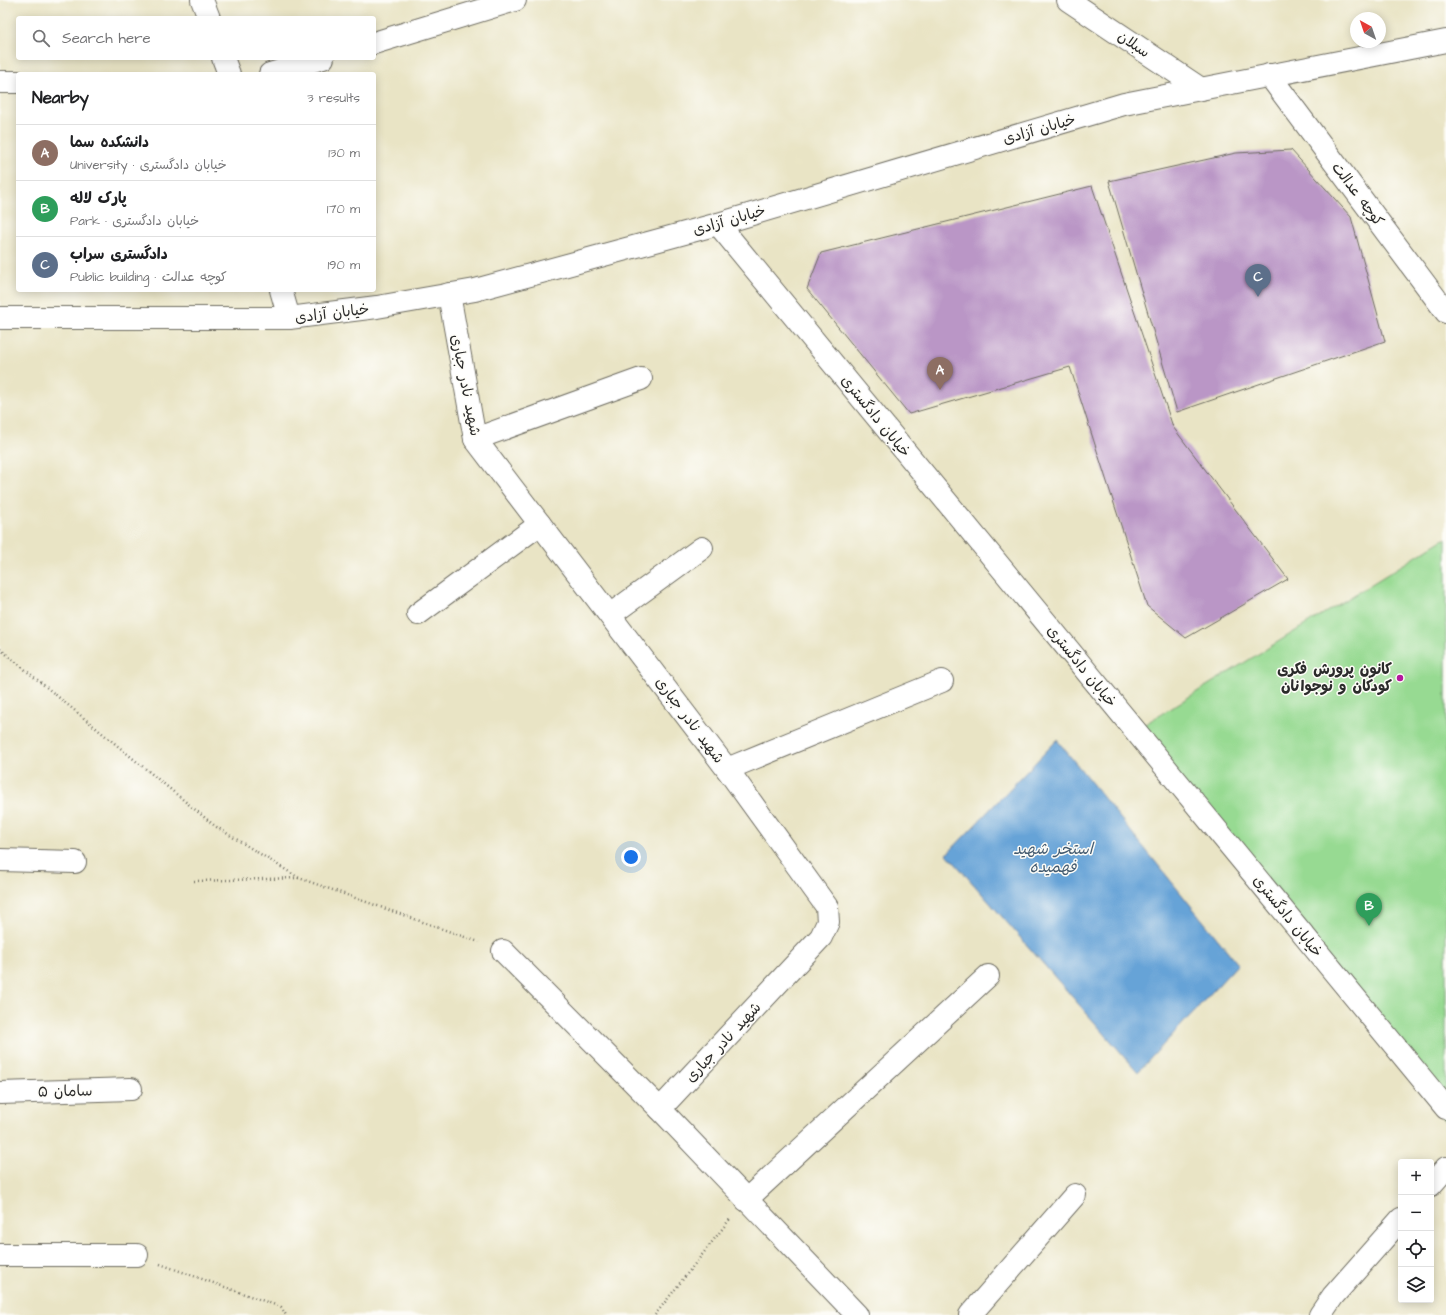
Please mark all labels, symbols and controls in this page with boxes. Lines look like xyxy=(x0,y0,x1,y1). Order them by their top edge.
north arrow xyxy=(1350,12,1386,48)
search box xyxy=(16,16,376,60)
street label: سبلان xyxy=(1113,26,1154,63)
icon: search xyxy=(30,27,52,49)
text: Search here xyxy=(62,28,151,49)
text: Nearby xyxy=(32,86,89,110)
text: 3 results xyxy=(307,89,360,107)
street label: خیابان آزادی xyxy=(1000,109,1078,150)
text: دانشکده سما xyxy=(70,132,149,153)
text: A xyxy=(41,144,49,162)
text: 130 m xyxy=(328,144,360,162)
text: University · خیابان دادگستری xyxy=(70,156,227,174)
street label: کوچه عدالت xyxy=(1327,158,1389,231)
text: پارک لاله xyxy=(70,188,127,209)
text: B xyxy=(40,200,50,218)
text: 170 m xyxy=(327,200,360,218)
street label: خیابان آزادی xyxy=(690,200,768,241)
text: Park · خیابان دادگستری xyxy=(70,212,199,230)
text: دادگستری سراب xyxy=(70,244,168,265)
text: C xyxy=(40,256,50,274)
text: 190 m xyxy=(327,256,360,274)
pin: C xyxy=(1245,264,1271,297)
text: Public building · کوچه عدالت xyxy=(70,268,227,286)
street label: خیابان آزادی xyxy=(294,299,370,328)
street label: شهید نادر جباری xyxy=(445,333,486,438)
pin: A xyxy=(927,357,953,390)
street label: خیابان دادگستری xyxy=(836,371,915,462)
street label: خیابان دادگستری xyxy=(1042,621,1121,712)
place label: کانون پرورش فکری کودکان و نوجوانان xyxy=(1277,659,1392,697)
street label: شهید نادر جباری xyxy=(650,673,729,768)
marker: کانون پرورش فکری کودکان و نوجوانان xyxy=(1395,673,1405,683)
water label: استخر شهید فهمیده xyxy=(1013,838,1095,878)
your location xyxy=(621,847,641,867)
street label: خیابان دادگستری xyxy=(1248,871,1327,962)
pin: B xyxy=(1356,893,1382,926)
street label: شهید نادر جباری xyxy=(681,997,766,1087)
street label: سامان ۵ xyxy=(37,1081,93,1102)
map controls xyxy=(1398,1159,1434,1303)
button: + xyxy=(1398,1159,1434,1195)
button: − xyxy=(1398,1195,1434,1231)
button: locate xyxy=(1398,1231,1434,1267)
button: layers xyxy=(1398,1267,1434,1303)

